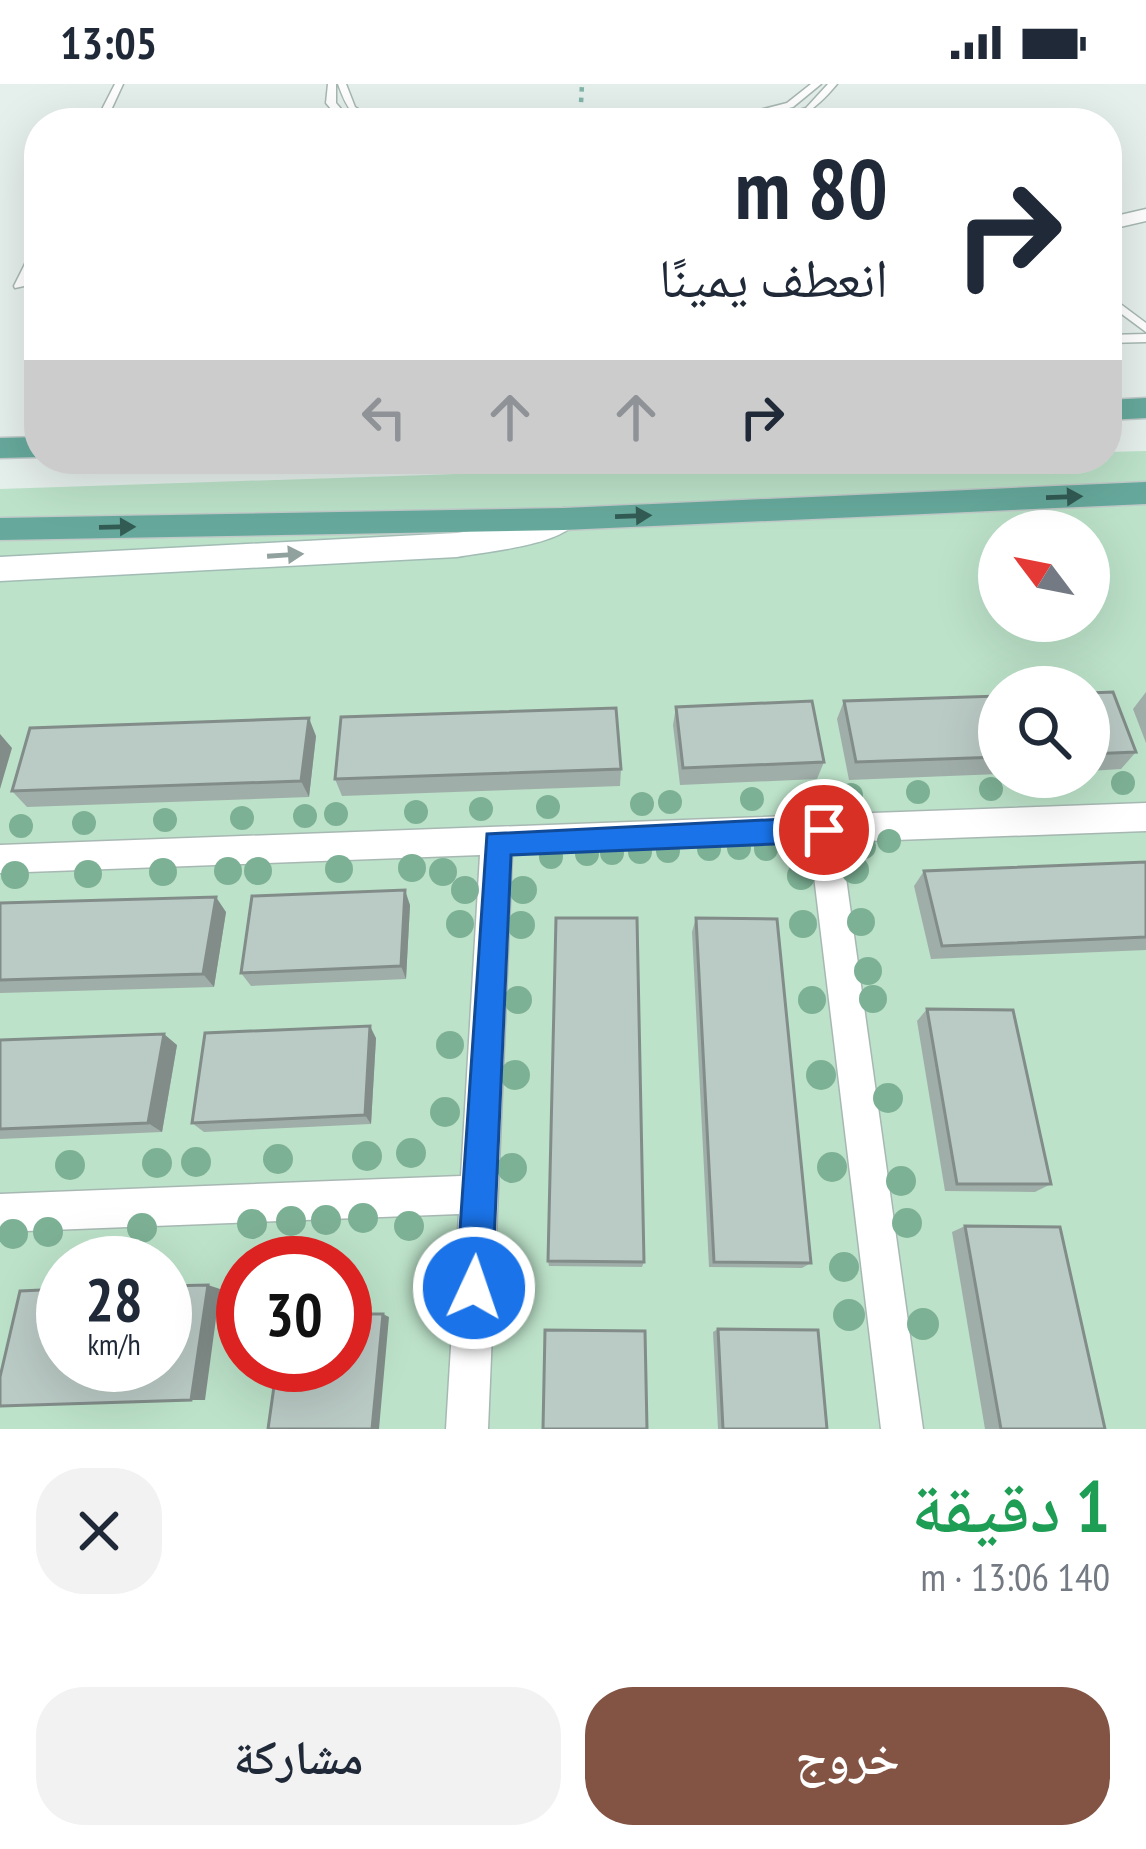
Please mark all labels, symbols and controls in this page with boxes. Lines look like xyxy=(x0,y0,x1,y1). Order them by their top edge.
text: 13:05 xyxy=(60,13,157,71)
text: 80 m xyxy=(735,133,888,242)
icon: right xyxy=(930,156,1086,312)
text: انعطف يمينًا xyxy=(659,242,888,312)
icon: left xyxy=(351,384,417,450)
icon: ahead xyxy=(477,384,543,450)
icon: ahead xyxy=(603,384,669,450)
icon: right xyxy=(729,384,795,450)
one-way arrow xyxy=(1046,487,1084,506)
one-way arrow xyxy=(615,506,653,525)
north arrow xyxy=(978,510,1110,642)
map controls xyxy=(978,510,1110,798)
one-way arrow xyxy=(99,517,137,537)
one-way arrow xyxy=(267,546,304,565)
button: search xyxy=(978,666,1110,798)
pin xyxy=(773,779,875,881)
icon: arrive xyxy=(791,797,857,863)
position arrow xyxy=(411,1225,537,1351)
speed limit sign: 30 xyxy=(216,1236,372,1392)
text: 28 xyxy=(85,1260,143,1338)
text: km/h xyxy=(87,1324,141,1363)
text: 1 دقيقة xyxy=(911,1459,1110,1552)
button: close xyxy=(36,1468,162,1594)
text: 140 m · 13:06 xyxy=(921,1551,1110,1602)
button: مشاركة xyxy=(36,1687,561,1825)
button: خروج xyxy=(585,1687,1110,1825)

